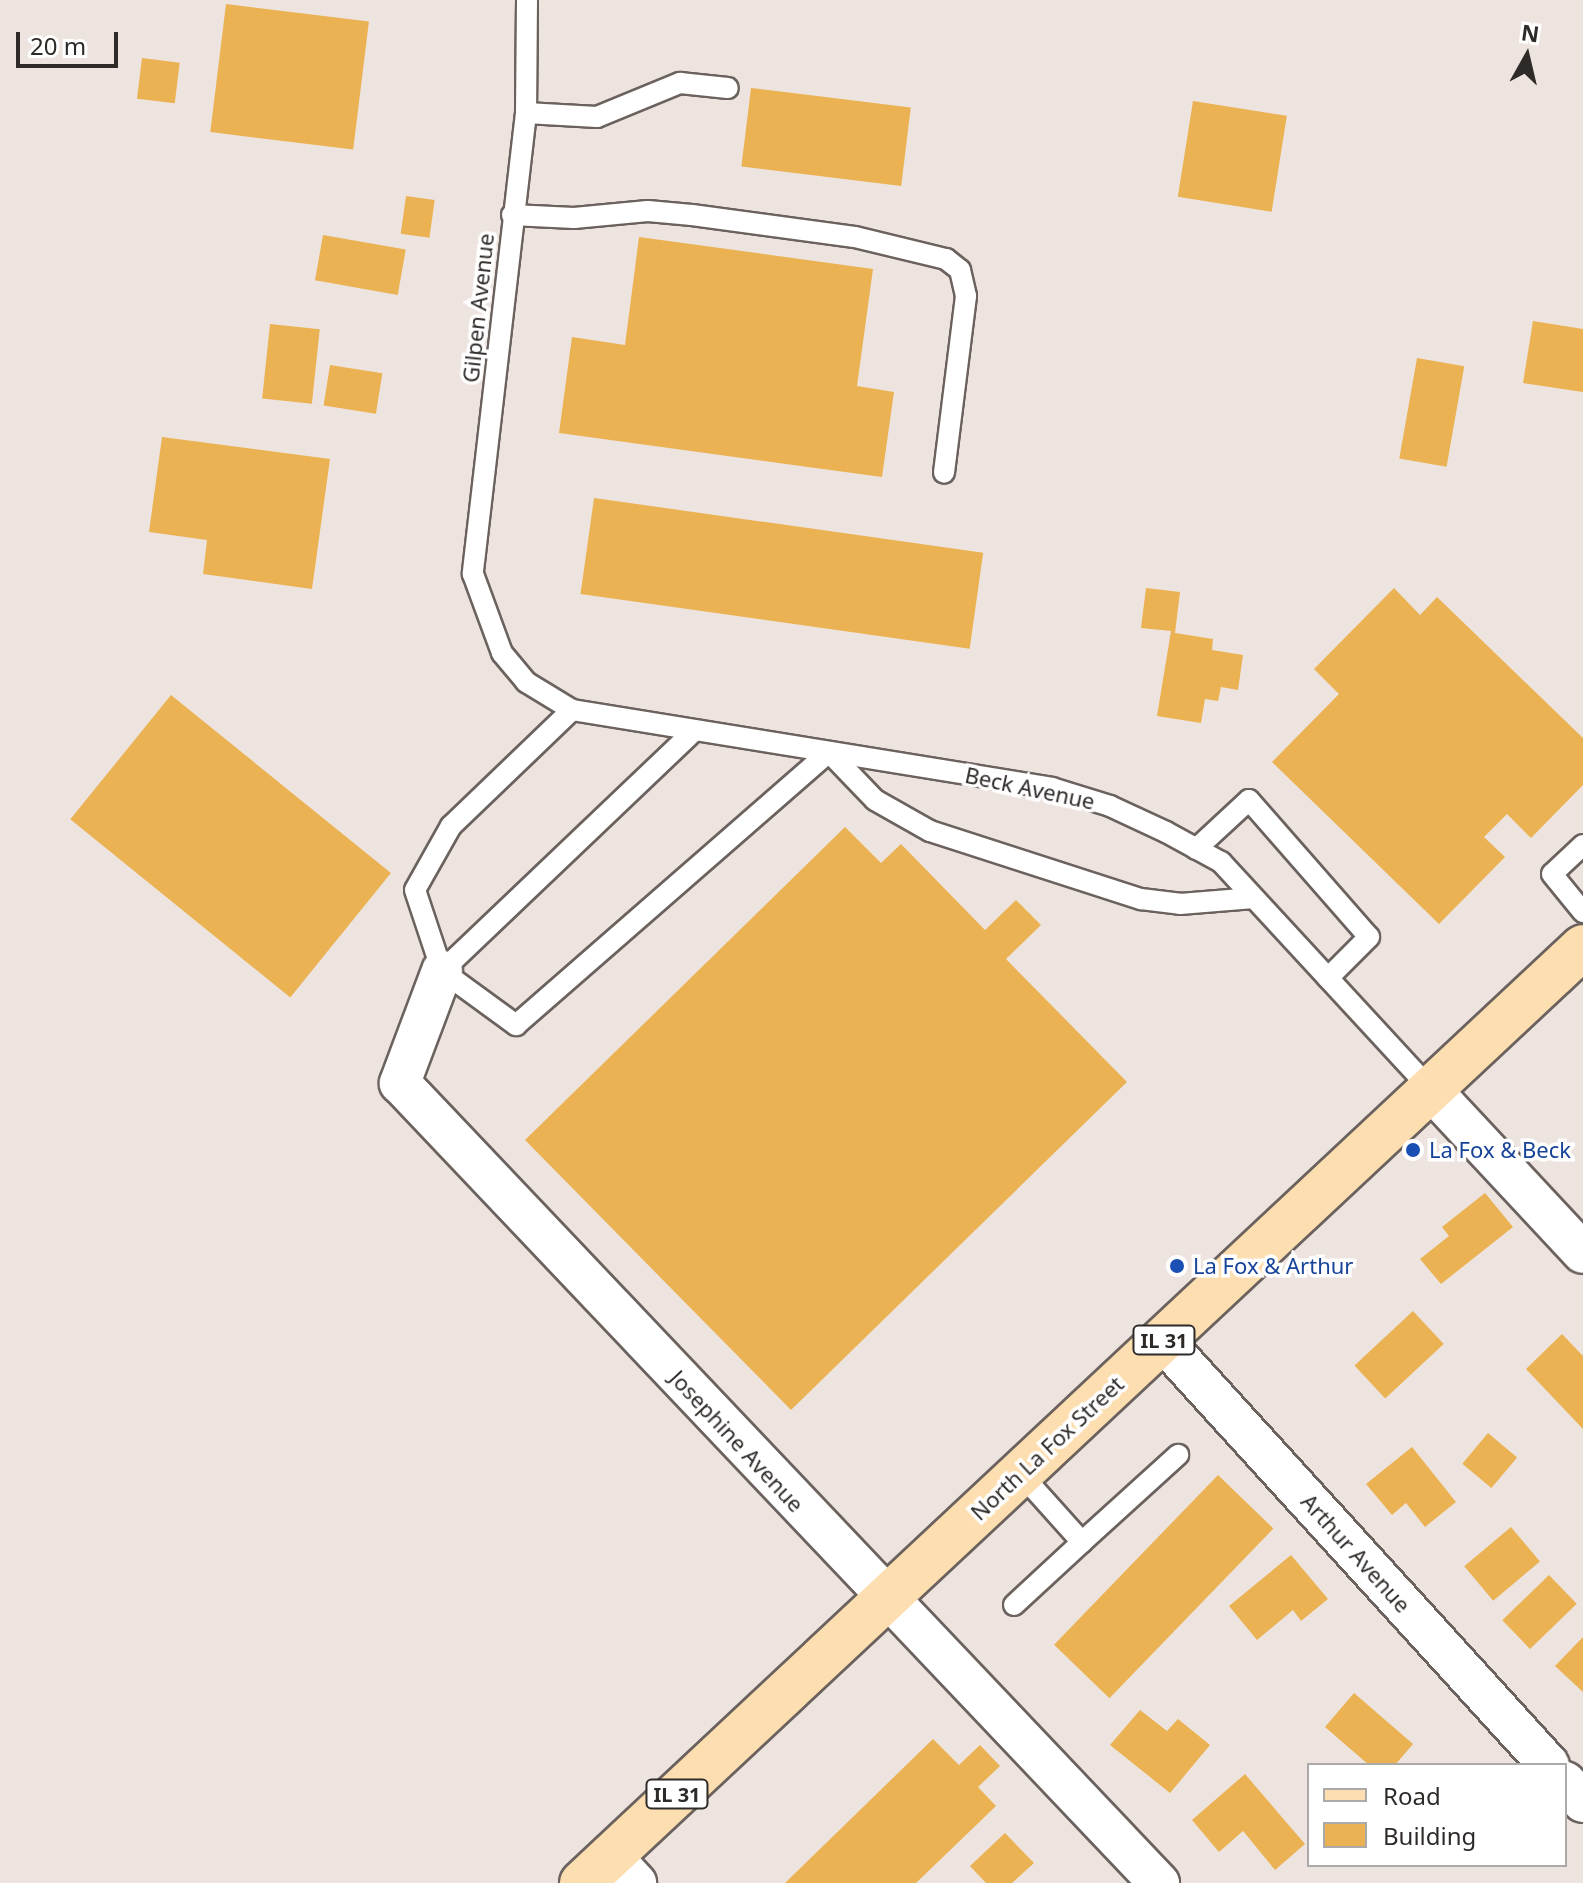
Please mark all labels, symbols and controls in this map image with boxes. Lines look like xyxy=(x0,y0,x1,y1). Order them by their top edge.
scale bar xyxy=(20,16,122,66)
north arrow xyxy=(1487,16,1567,96)
text: N xyxy=(1519,16,1541,48)
text: 20 m xyxy=(30,29,86,62)
street label: Gilpen Avenue xyxy=(457,232,499,384)
street label: Beck Avenue xyxy=(963,761,1097,815)
place label: La Fox & Beck xyxy=(1429,1137,1571,1163)
marker: La Fox & Beck xyxy=(1404,1141,1422,1159)
place label: La Fox & Arthur xyxy=(1193,1253,1353,1279)
marker: La Fox & Arthur xyxy=(1168,1257,1186,1275)
road number: IL 31 xyxy=(1132,1324,1196,1356)
street label: Josephine Avenue xyxy=(665,1365,809,1517)
street label: North La Fox Street xyxy=(965,1370,1129,1526)
street label: Arthur Avenue xyxy=(1296,1488,1416,1618)
legend xyxy=(1307,1763,1567,1867)
road number: IL 31 xyxy=(645,1778,709,1810)
text: Road xyxy=(1383,1779,1441,1812)
text: Building xyxy=(1383,1819,1476,1852)

